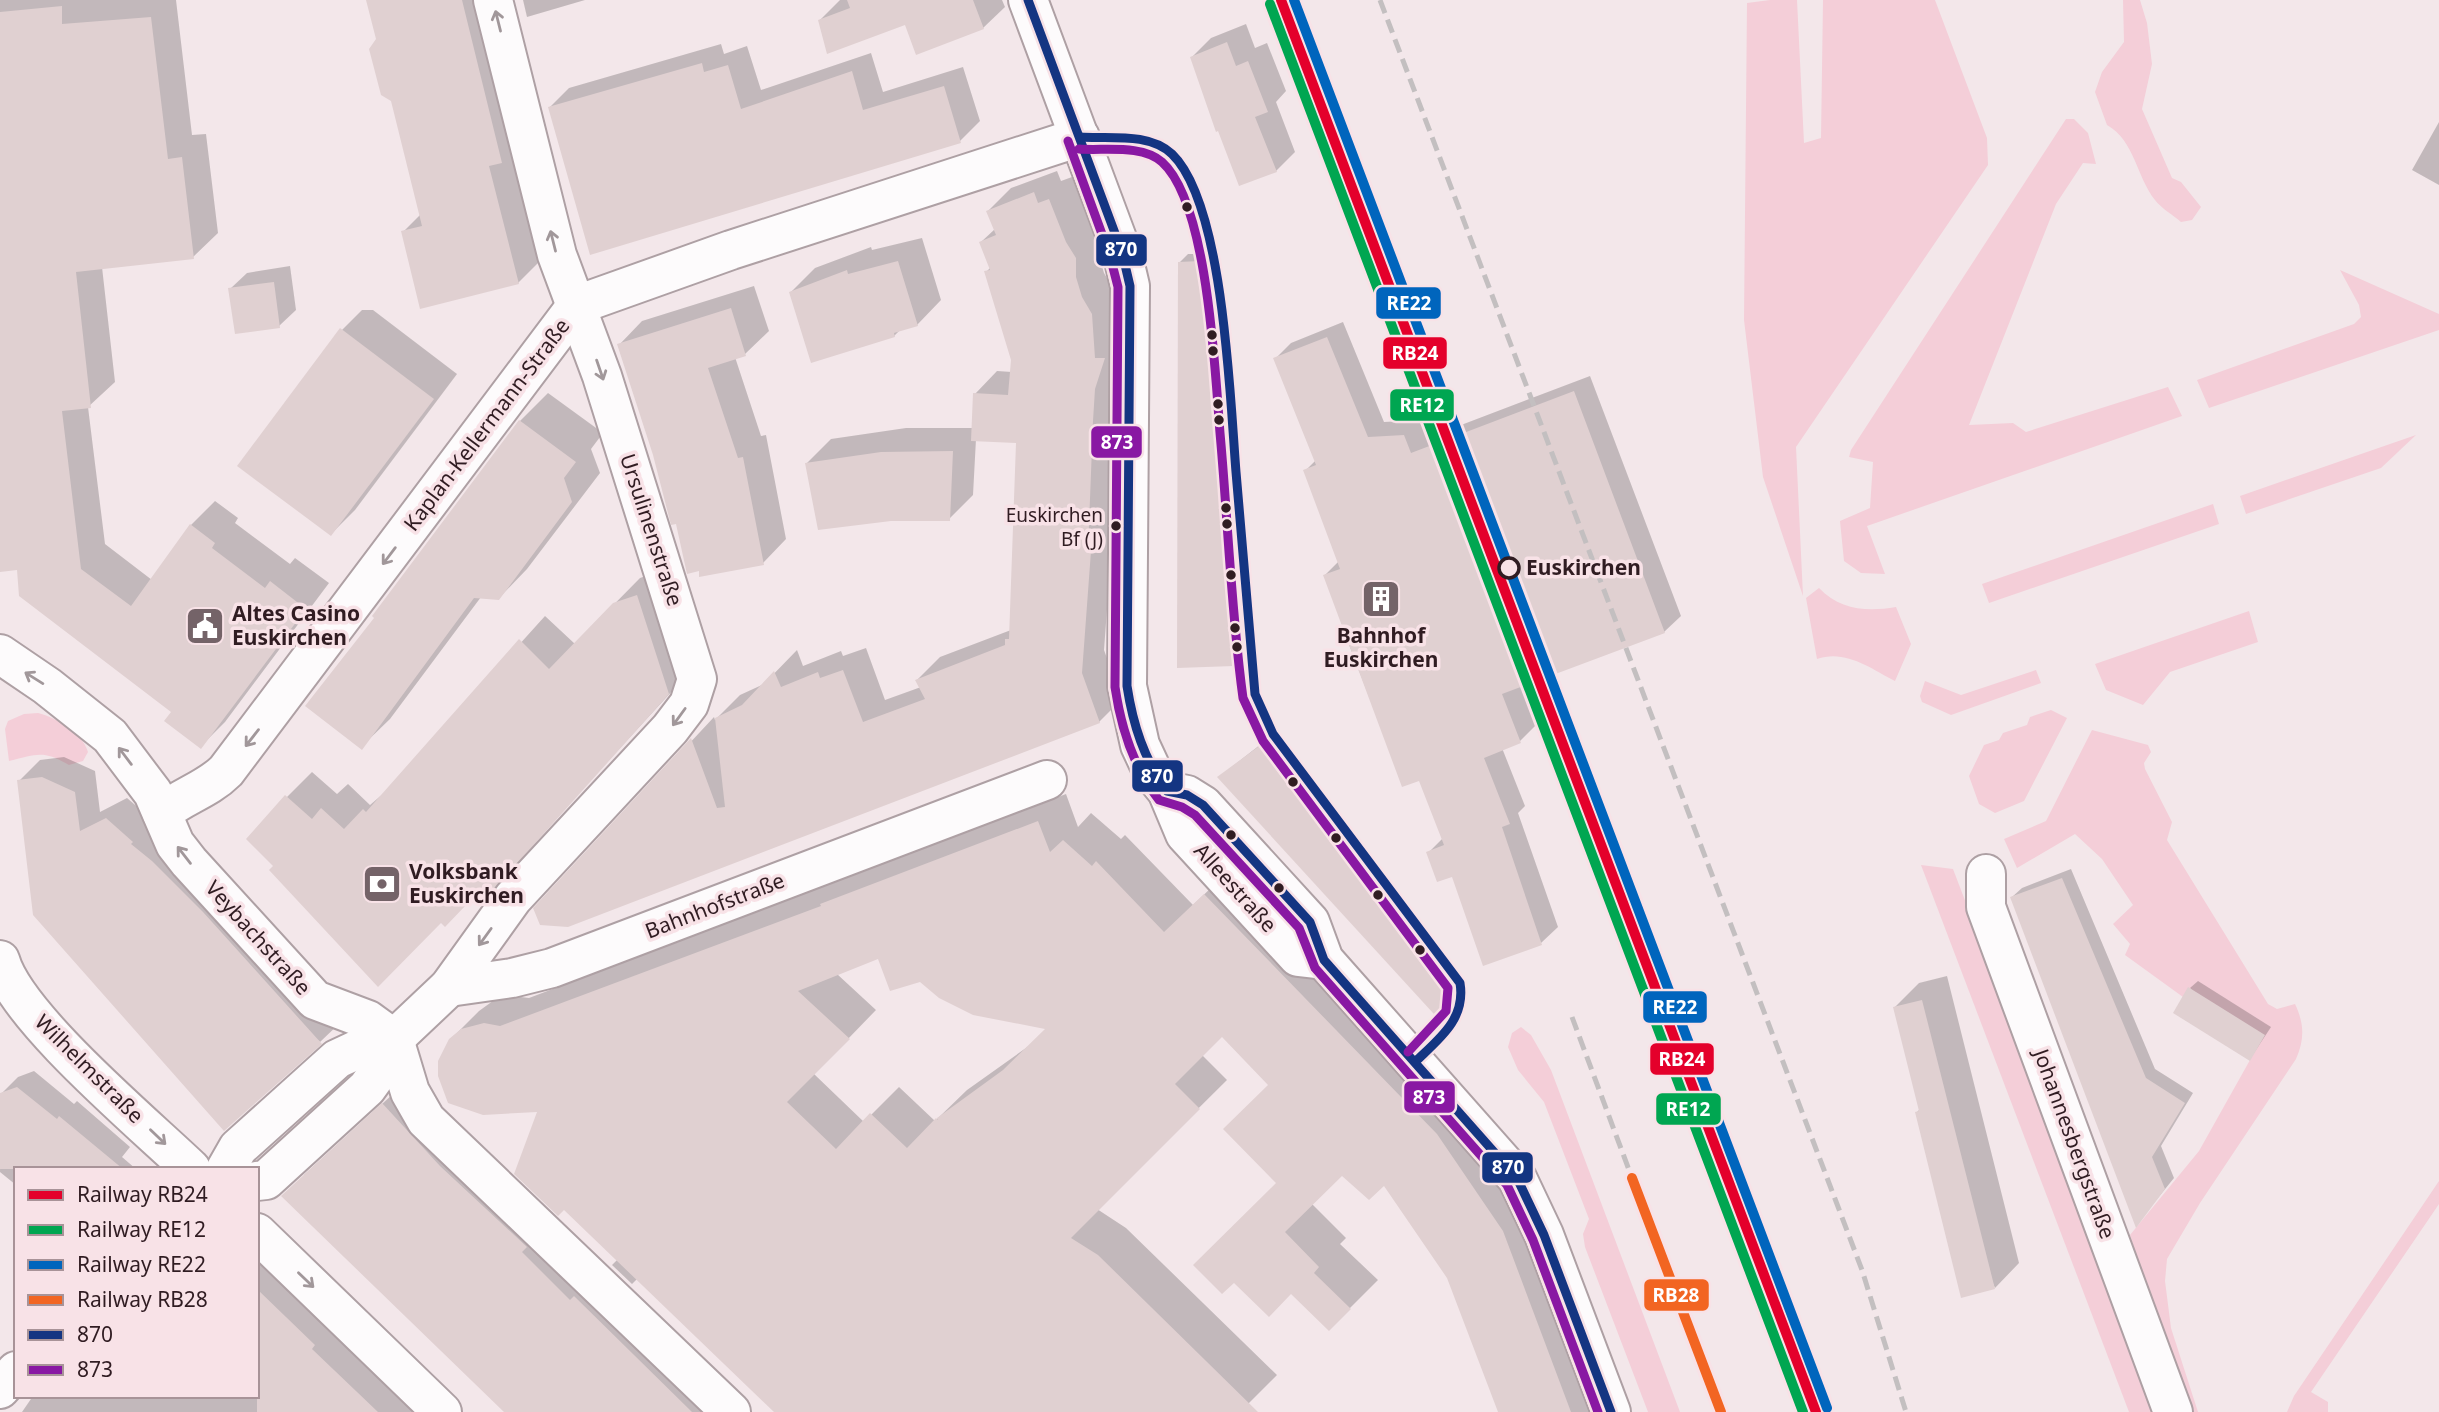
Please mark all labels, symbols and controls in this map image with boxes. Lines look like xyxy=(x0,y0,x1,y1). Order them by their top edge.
one-way arrow xyxy=(491,10,504,33)
unlabelled marker xyxy=(1180,200,1194,214)
one-way arrow xyxy=(546,231,559,253)
line badge: 870 xyxy=(1095,233,1148,267)
text: 870 xyxy=(1105,236,1137,262)
line badge: RE22 xyxy=(1375,286,1442,320)
text: RE22 xyxy=(1387,290,1432,316)
street label: Kaplan-Kellermann-Straße xyxy=(397,312,575,536)
unlabelled marker xyxy=(1205,328,1219,342)
line badge: RB24 xyxy=(1382,336,1448,370)
text: RB24 xyxy=(1392,340,1439,366)
unlabelled marker xyxy=(1206,344,1220,358)
one-way arrow xyxy=(595,358,607,380)
line badge: RE12 xyxy=(1389,388,1455,422)
text: RE12 xyxy=(1400,392,1445,418)
unlabelled marker xyxy=(1211,397,1225,411)
unlabelled marker xyxy=(1212,413,1226,427)
line badge: 873 xyxy=(1090,425,1143,459)
text: 873 xyxy=(1101,429,1133,455)
street label: Ursulinenstraße xyxy=(614,450,690,609)
unlabelled marker xyxy=(1219,501,1233,515)
place label: Euskirchen Bf (J) xyxy=(1006,502,1103,552)
unlabelled marker xyxy=(1220,517,1234,531)
marker: Euskirchen Bf (J) xyxy=(1109,519,1123,533)
one-way arrow xyxy=(382,546,396,565)
place label: Euskirchen xyxy=(1526,553,1641,581)
marker: Euskirchen xyxy=(1498,557,1520,579)
unlabelled marker xyxy=(1224,568,1238,582)
building icon: Bahnhof Euskirchen xyxy=(1360,578,1402,620)
place label: Altes Casino Euskirchen xyxy=(232,599,360,651)
public building icon: Altes Casino Euskirchen xyxy=(184,605,226,647)
unlabelled marker xyxy=(1228,621,1242,635)
place label: Bahnhof Euskirchen xyxy=(1324,621,1438,673)
unlabelled marker xyxy=(1230,640,1244,654)
one-way arrow xyxy=(25,670,44,685)
one-way arrow xyxy=(672,708,687,727)
one-way arrow xyxy=(245,728,260,747)
one-way arrow xyxy=(118,747,132,766)
line badge: 870 xyxy=(1131,759,1184,793)
text: 870 xyxy=(1141,763,1173,789)
unlabelled marker xyxy=(1286,775,1300,789)
unlabelled marker xyxy=(1224,828,1238,842)
unlabelled marker xyxy=(1329,831,1343,845)
street label: Alleestraße xyxy=(1188,837,1283,938)
one-way arrow xyxy=(176,847,192,865)
place label: Volksbank Euskirchen xyxy=(409,857,524,909)
bank icon: Volksbank Euskirchen xyxy=(361,863,403,905)
street label: Bahnhofstraße xyxy=(641,866,788,944)
street label: Veybachstraße xyxy=(200,874,318,1001)
unlabelled marker xyxy=(1272,881,1286,895)
unlabelled marker xyxy=(1371,888,1385,902)
one-way arrow xyxy=(478,927,492,946)
unlabelled marker xyxy=(1413,943,1427,957)
line badge: RE22 xyxy=(1642,990,1708,1024)
text: RE22 xyxy=(1653,994,1698,1020)
street label: Wilhelmstraße xyxy=(29,1008,150,1129)
line badge: RB24 xyxy=(1649,1042,1715,1076)
street label: Johannesbergstraße xyxy=(2027,1043,2122,1242)
text: RB24 xyxy=(1659,1046,1706,1072)
line badge: 873 xyxy=(1403,1080,1456,1114)
text: 873 xyxy=(1413,1084,1445,1110)
line badge: RE12 xyxy=(1655,1092,1722,1126)
text: RE12 xyxy=(1666,1096,1711,1122)
one-way arrow xyxy=(149,1129,166,1146)
line badge: 870 xyxy=(1481,1151,1534,1184)
text: 870 xyxy=(1492,1154,1524,1180)
legend xyxy=(14,1167,259,1398)
text: Railway RB24 xyxy=(77,1180,208,1208)
text: Railway RE12 xyxy=(77,1215,206,1243)
text: Railway RE22 xyxy=(77,1250,206,1278)
one-way arrow xyxy=(298,1271,315,1288)
line badge: RB28 xyxy=(1643,1278,1710,1312)
text: RB28 xyxy=(1653,1282,1700,1308)
text: Railway RB28 xyxy=(77,1285,208,1313)
text: 870 xyxy=(77,1320,113,1348)
text: 873 xyxy=(77,1355,113,1383)

